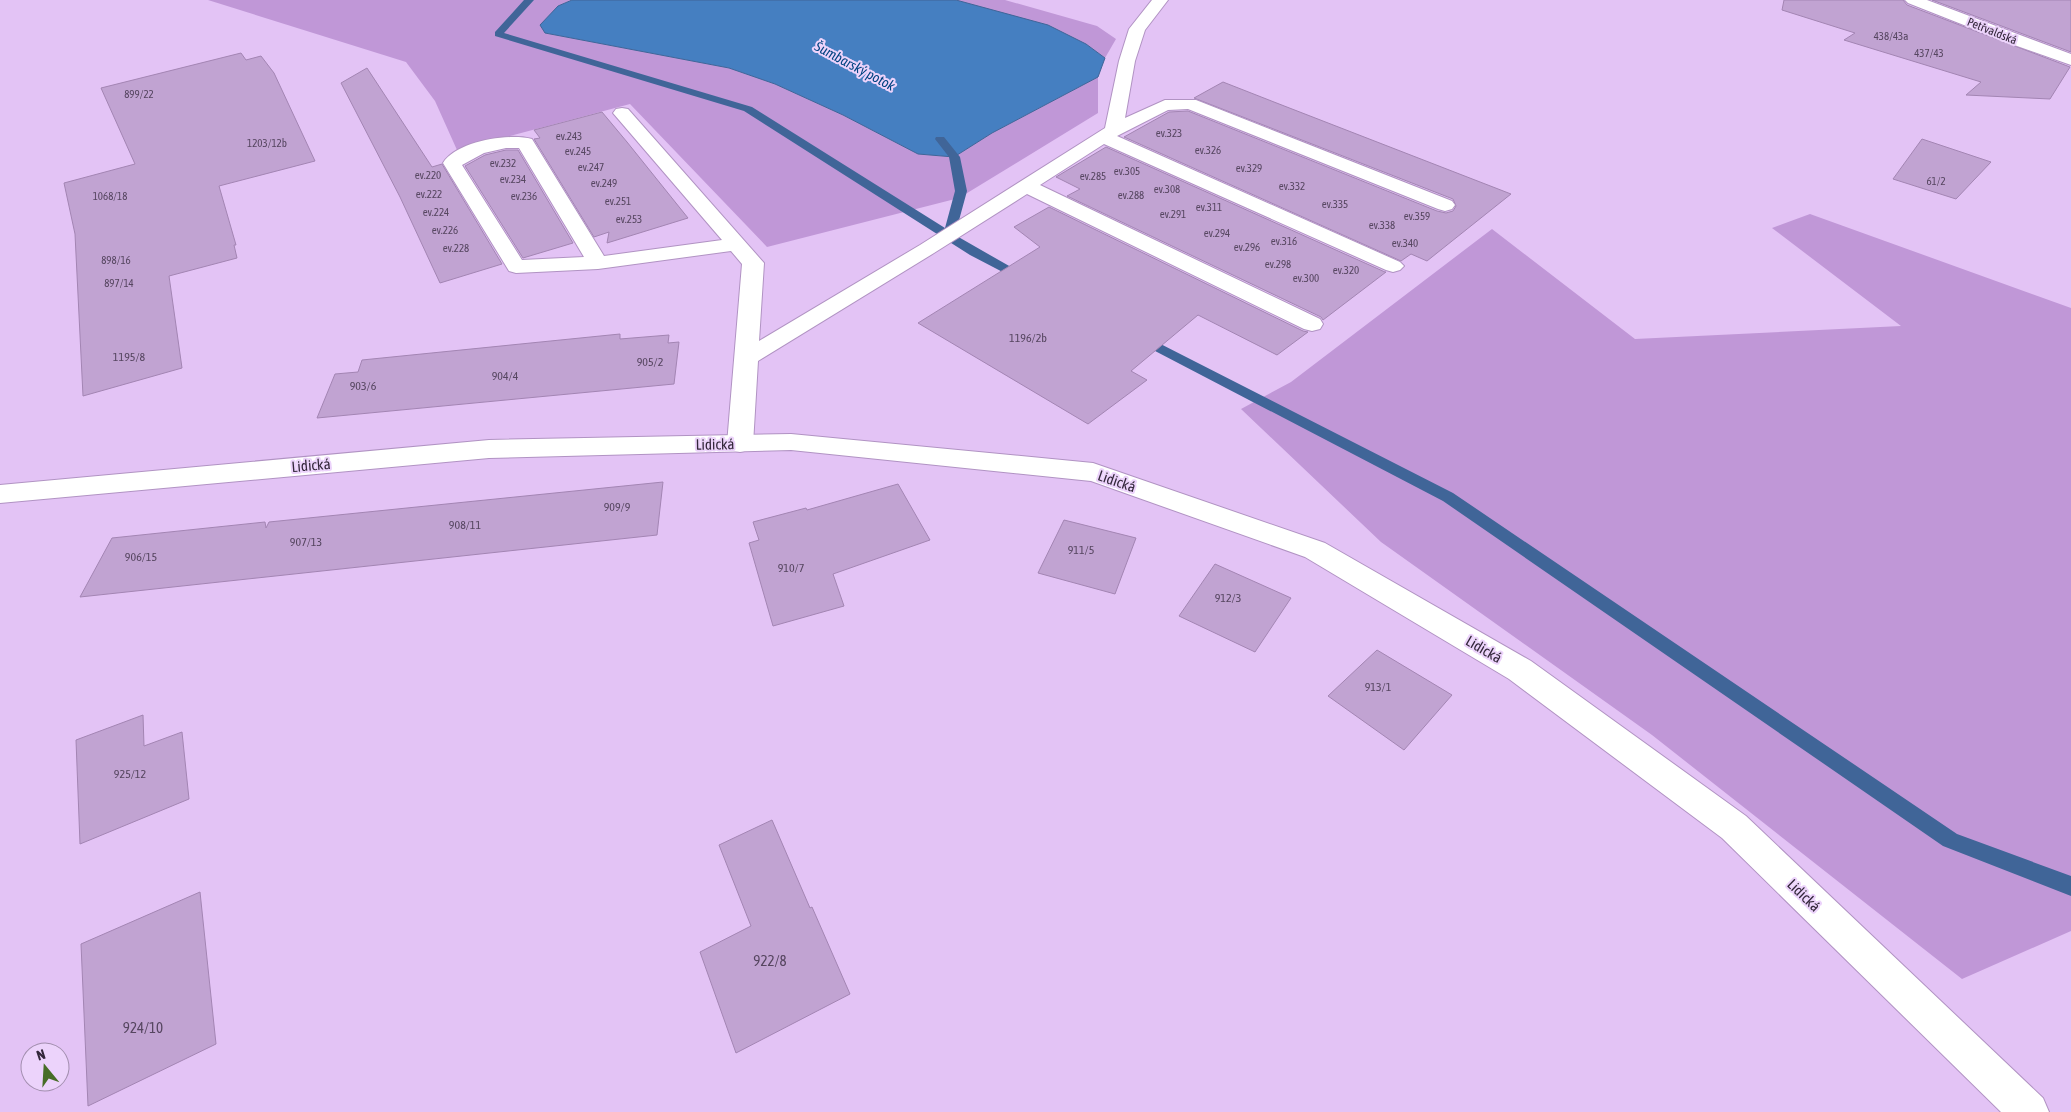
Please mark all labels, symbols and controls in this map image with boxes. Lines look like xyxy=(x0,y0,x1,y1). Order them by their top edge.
street label: Petřvaldská xyxy=(1965,15,2019,47)
house number: 438/43a xyxy=(1874,30,1908,42)
water label: Šumbarský potok xyxy=(811,38,899,94)
house number: 437/43 xyxy=(1914,47,1944,59)
house number: 899/22 xyxy=(124,88,154,100)
house number: ev.323 xyxy=(1156,127,1182,139)
house number: ev.243 xyxy=(556,130,582,142)
house number: 1203/12b xyxy=(247,137,287,149)
house number: ev.326 xyxy=(1195,144,1221,156)
house number: ev.245 xyxy=(565,145,591,157)
house number: ev.232 xyxy=(490,157,516,169)
house number: ev.247 xyxy=(578,161,604,173)
house number: ev.329 xyxy=(1236,162,1262,174)
house number: ev.305 xyxy=(1114,165,1140,177)
house number: ev.220 xyxy=(415,169,441,181)
house number: ev.285 xyxy=(1080,170,1106,182)
house number: ev.234 xyxy=(500,173,526,185)
house number: 61/2 xyxy=(1926,175,1946,187)
house number: ev.249 xyxy=(591,177,617,189)
house number: ev.332 xyxy=(1279,180,1305,192)
house number: ev.308 xyxy=(1154,183,1180,195)
house number: ev.222 xyxy=(416,188,442,200)
house number: ev.288 xyxy=(1118,189,1144,201)
house number: 1068/18 xyxy=(93,190,127,202)
house number: ev.236 xyxy=(511,190,537,202)
house number: ev.251 xyxy=(605,195,631,207)
house number: ev.335 xyxy=(1322,198,1348,210)
house number: ev.311 xyxy=(1196,201,1222,213)
house number: ev.224 xyxy=(423,206,449,218)
house number: ev.291 xyxy=(1160,208,1186,220)
house number: ev.359 xyxy=(1404,210,1430,222)
house number: ev.253 xyxy=(616,213,642,225)
house number: ev.338 xyxy=(1369,219,1395,231)
house number: ev.226 xyxy=(432,224,458,236)
house number: ev.294 xyxy=(1204,227,1230,239)
house number: ev.316 xyxy=(1271,235,1297,247)
house number: ev.340 xyxy=(1392,237,1418,249)
house number: ev.296 xyxy=(1234,241,1260,253)
house number: ev.228 xyxy=(443,242,469,254)
house number: 898/16 xyxy=(101,254,131,266)
house number: ev.298 xyxy=(1265,258,1291,270)
house number: ev.320 xyxy=(1333,264,1359,276)
house number: ev.300 xyxy=(1293,272,1319,284)
house number: 897/14 xyxy=(104,277,134,289)
house number: 1196/2b xyxy=(1009,331,1047,345)
house number: 1195/8 xyxy=(113,350,145,364)
house number: 905/2 xyxy=(637,355,663,369)
house number: 904/4 xyxy=(492,369,519,383)
house number: 903/6 xyxy=(350,379,377,393)
street label: Lidická xyxy=(695,435,735,453)
street label: Lidická xyxy=(291,455,331,475)
street label: Lidická xyxy=(1096,467,1138,495)
house number: 909/9 xyxy=(604,500,631,514)
house number: 908/11 xyxy=(449,518,481,532)
house number: 907/13 xyxy=(290,535,322,549)
house number: 911/5 xyxy=(1068,543,1094,557)
house number: 906/15 xyxy=(125,550,157,564)
house number: 910/7 xyxy=(778,561,805,575)
house number: 912/3 xyxy=(1215,591,1241,605)
street label: Lidická xyxy=(1463,632,1505,666)
house number: 913/1 xyxy=(1365,680,1392,694)
house number: 925/12 xyxy=(114,767,146,781)
street label: Lidická xyxy=(1784,875,1824,915)
house number: 922/8 xyxy=(753,952,787,969)
house number: 924/10 xyxy=(123,1019,163,1036)
north arrow xyxy=(20,1042,70,1092)
text: N xyxy=(35,1046,47,1064)

